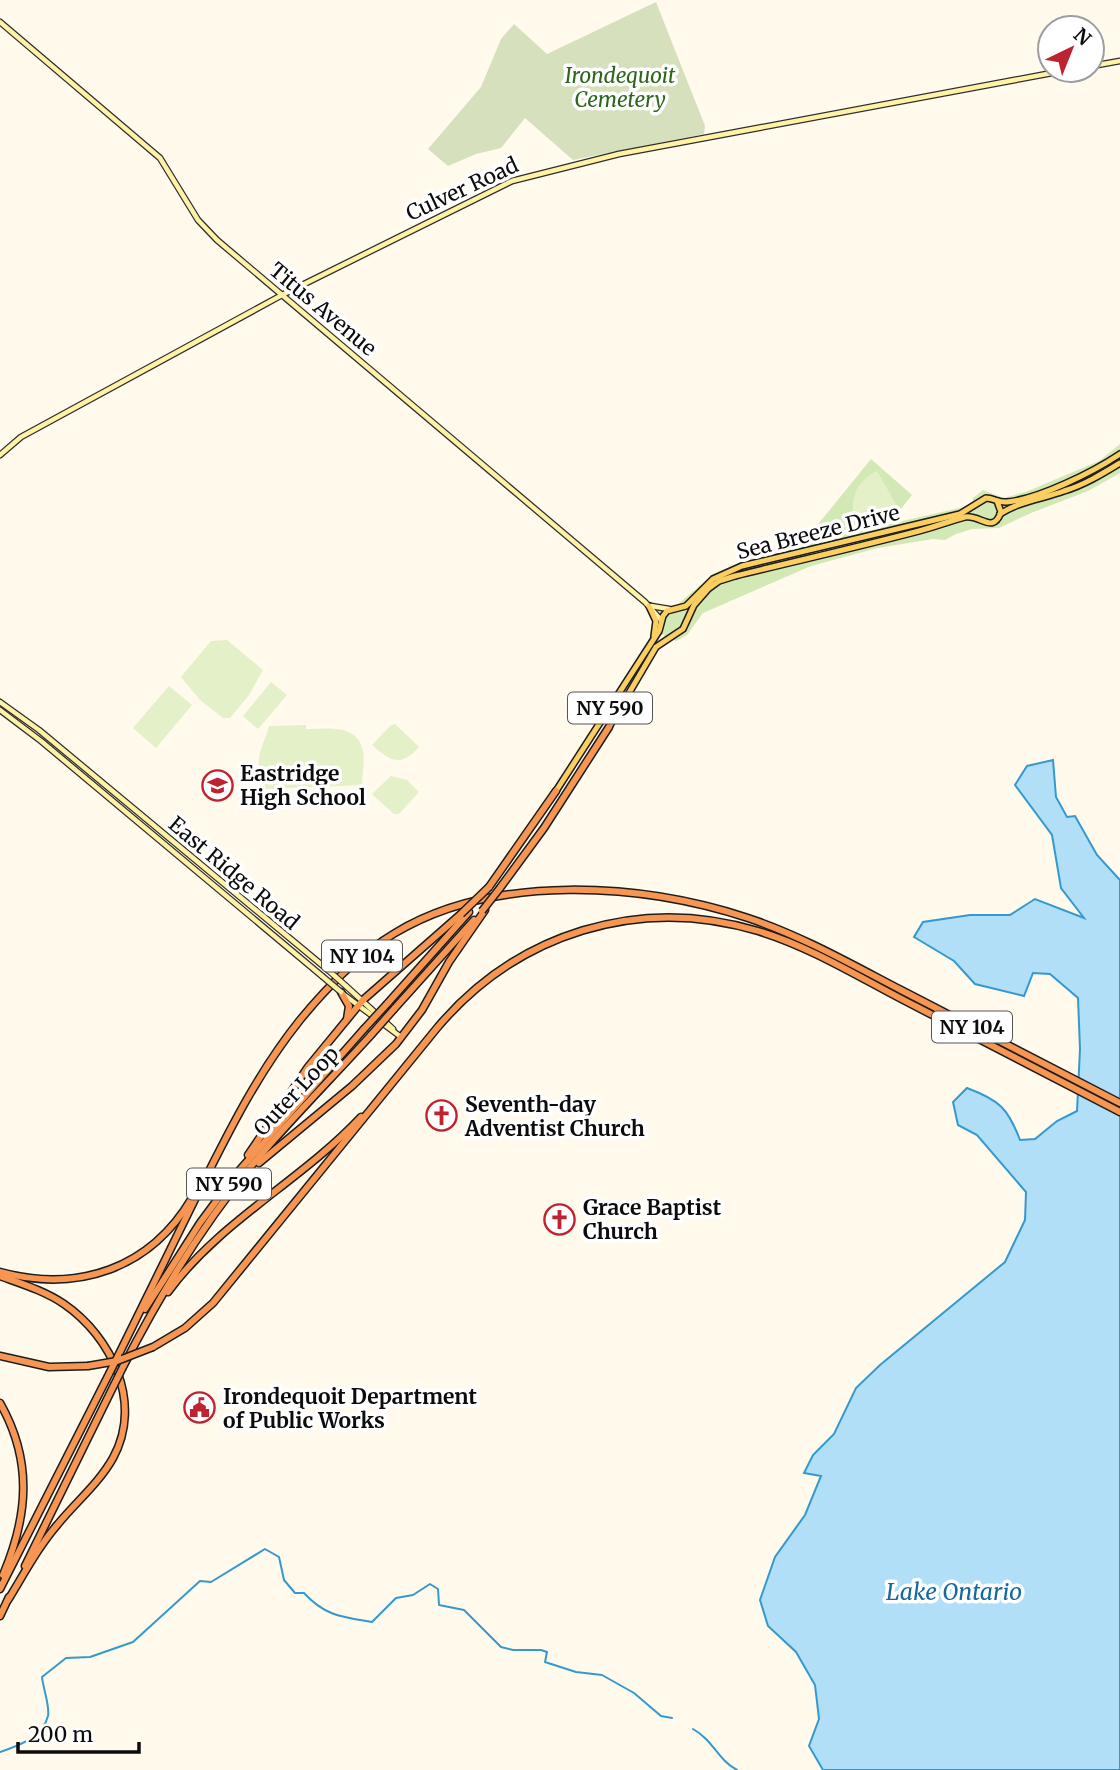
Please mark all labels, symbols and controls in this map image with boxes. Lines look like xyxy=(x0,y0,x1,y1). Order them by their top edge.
north arrow xyxy=(1036,14,1106,84)
text: N xyxy=(1069,23,1096,50)
park label: Irondequoit Cemetery xyxy=(565,62,676,113)
street label: Culver Road xyxy=(402,151,523,227)
street label: Titus Avenue xyxy=(264,256,382,362)
street label: Sea Breeze Drive xyxy=(734,499,902,565)
road number: NY 590 xyxy=(568,692,652,723)
place label: Eastridge High School xyxy=(240,760,366,811)
school or university icon: Eastridge High School xyxy=(200,768,234,802)
street label: East Ridge Road xyxy=(163,810,305,936)
road number: NY 104 xyxy=(322,940,402,972)
road number: NY 104 xyxy=(932,1012,1012,1042)
street label: Outer Loop xyxy=(248,1040,344,1141)
place label: Seventh-day Adventist Church xyxy=(464,1091,645,1142)
church icon: Seventh-day Adventist Church xyxy=(425,1099,459,1133)
road number: NY 590 xyxy=(187,1168,271,1200)
place label: Grace Baptist Church xyxy=(583,1194,722,1245)
church icon: Grace Baptist Church xyxy=(543,1202,577,1236)
place label: Irondequoit Department of Public Works xyxy=(223,1383,477,1434)
public building icon: Irondequoit Department of Public Works xyxy=(183,1391,217,1425)
water label: Lake Ontario xyxy=(886,1577,1022,1606)
scale bar xyxy=(18,1710,138,1754)
text: 200 m xyxy=(28,1721,93,1748)

